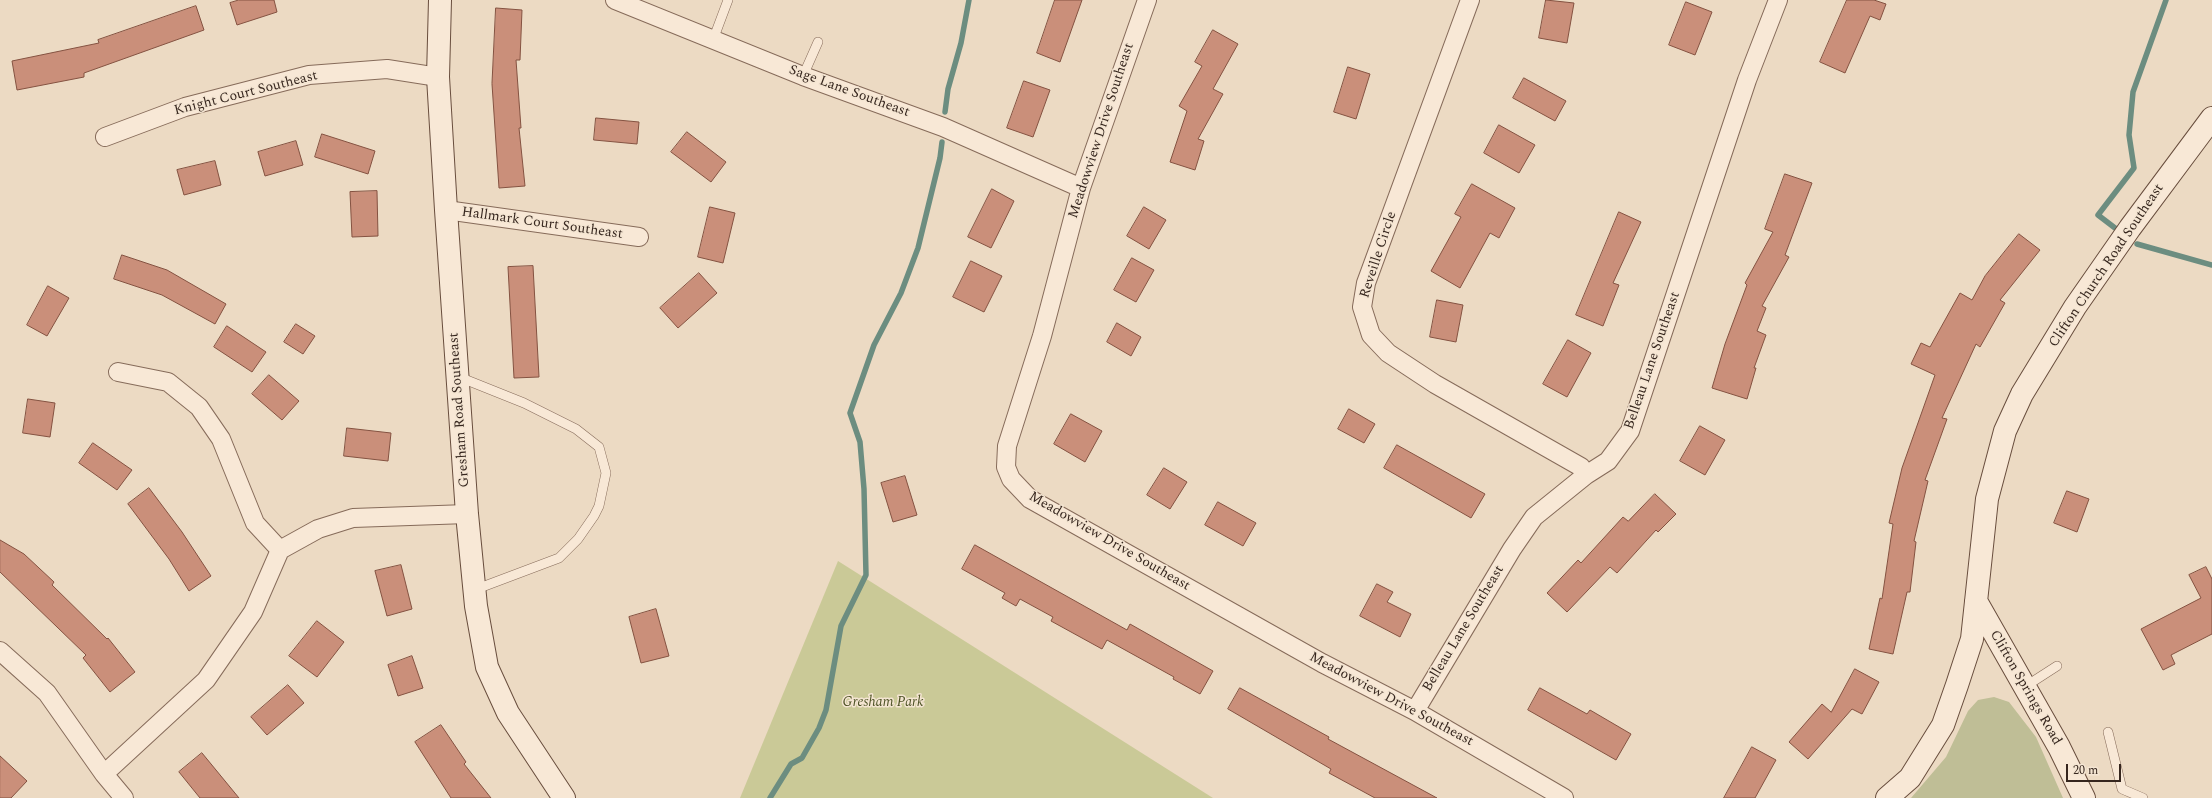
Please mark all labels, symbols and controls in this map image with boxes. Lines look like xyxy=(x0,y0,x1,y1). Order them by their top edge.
street label: Meadowview Drive Southeast xyxy=(1066,41,1138,221)
street label: Sage Lane Southeast xyxy=(786,62,912,122)
street label: Knight Court Southeast xyxy=(173,68,319,120)
street label: Clifton Church Road Southeast xyxy=(2046,181,2168,351)
street label: Hallmark Court Southeast xyxy=(460,204,624,244)
street label: Reveille Circle xyxy=(1357,210,1401,300)
street label: Belleau Lane Southeast xyxy=(1622,290,1684,432)
street label: Gresham Road Southeast xyxy=(446,332,474,488)
street label: Meadowview Drive Southeast xyxy=(1025,489,1193,595)
street label: Belleau Lane Southeast xyxy=(1420,563,1508,695)
street label: Clifton Springs Road xyxy=(1985,628,2065,748)
street label: Meadowview Drive Southeast xyxy=(1306,649,1476,751)
park label: Gresham Park xyxy=(843,695,923,711)
scale bar xyxy=(2068,756,2123,782)
text: 20 m xyxy=(2073,761,2098,780)

